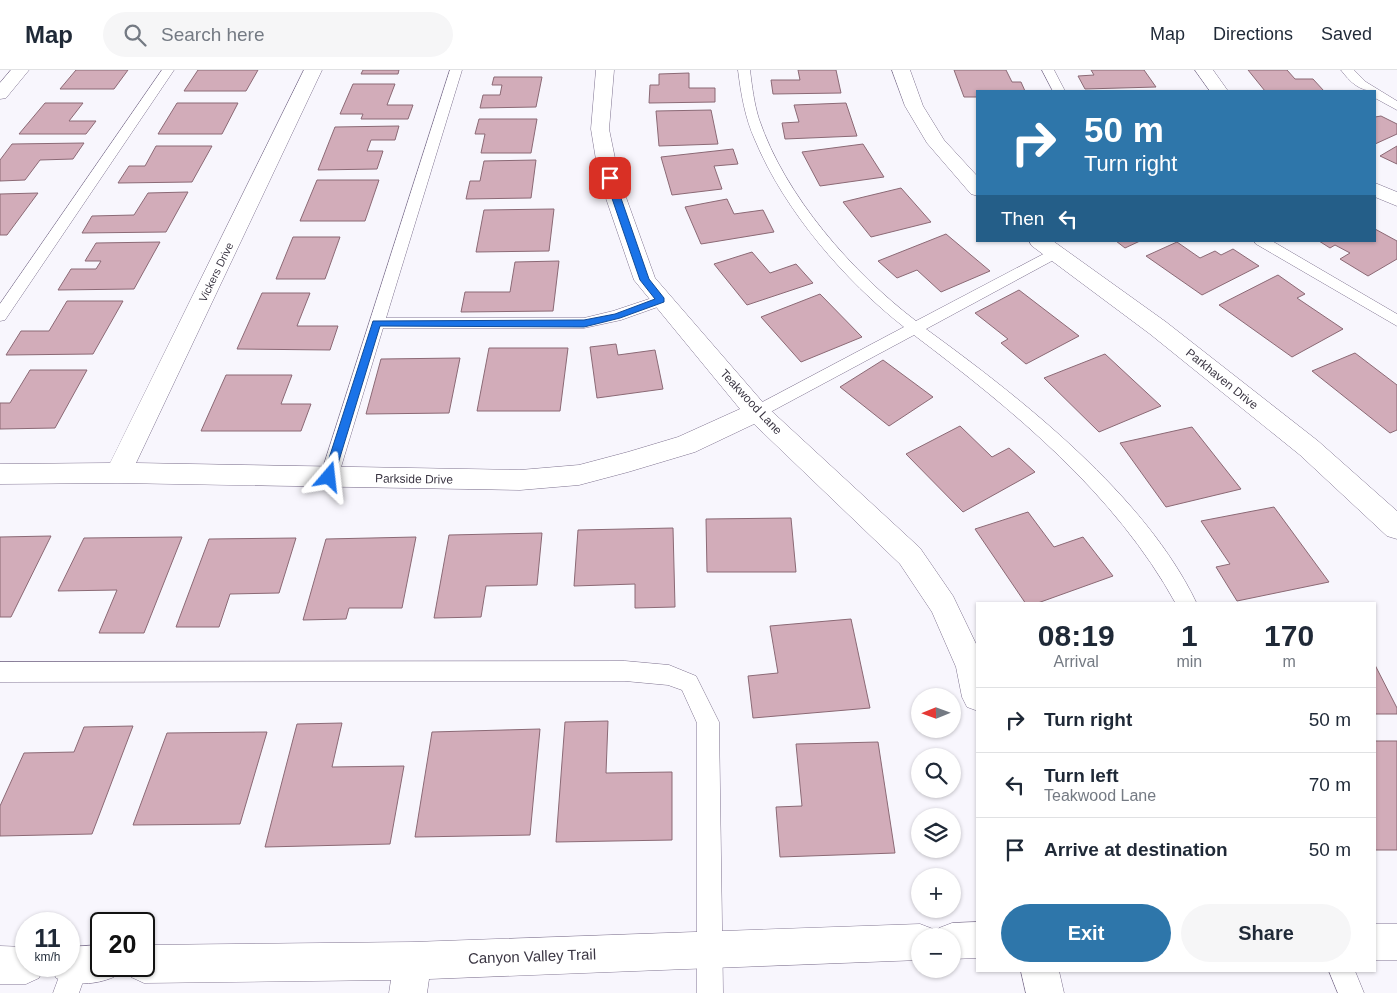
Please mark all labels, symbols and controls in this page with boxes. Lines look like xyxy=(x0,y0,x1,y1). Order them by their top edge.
search box xyxy=(103,12,453,57)
text: Map xyxy=(25,21,73,48)
icon: search xyxy=(121,21,149,49)
text: Search here xyxy=(161,24,265,45)
text: Map xyxy=(1150,24,1185,44)
text: Directions xyxy=(1213,24,1293,44)
text: Saved xyxy=(1321,24,1372,44)
icon: right xyxy=(1001,110,1066,175)
text: 50 m xyxy=(1084,110,1164,149)
text: Turn right xyxy=(1084,151,1177,176)
pin xyxy=(589,157,631,199)
icon: arrive xyxy=(596,164,624,192)
icon: left xyxy=(1054,205,1082,233)
text: Then xyxy=(1001,208,1044,229)
street label: Vickers Drive xyxy=(196,240,236,304)
street label: Parkhaven Drive xyxy=(1183,346,1261,413)
street label: Teakwood Lane xyxy=(717,366,785,438)
position arrow xyxy=(302,450,354,502)
street label: Parkside Drive xyxy=(375,471,453,487)
text: 08:19 xyxy=(1038,619,1115,652)
text: 1 xyxy=(1181,619,1198,652)
text: 170 xyxy=(1264,619,1314,652)
text: Arrival xyxy=(1054,653,1099,670)
text: min xyxy=(1176,653,1202,670)
text: m xyxy=(1282,653,1296,670)
north arrow xyxy=(911,688,961,738)
map controls xyxy=(911,688,961,978)
icon: right xyxy=(1001,706,1029,734)
text: Turn right xyxy=(1044,709,1132,730)
text: 50 m xyxy=(1309,709,1351,730)
button: search xyxy=(911,748,961,798)
text: Turn left xyxy=(1044,765,1119,786)
icon: left xyxy=(1001,771,1029,799)
text: 70 m xyxy=(1309,774,1351,795)
text: Teakwood Lane xyxy=(1044,787,1156,804)
button: layers xyxy=(911,808,961,858)
icon: arrive xyxy=(1001,836,1029,864)
text: Arrive at destination xyxy=(1044,839,1228,860)
text: 50 m xyxy=(1309,839,1351,860)
button: + xyxy=(911,868,961,918)
button: Exit xyxy=(1001,904,1171,962)
button: Share xyxy=(1181,904,1351,962)
speed limit sign: 20 xyxy=(90,912,155,977)
text: 11 xyxy=(34,924,61,952)
button: − xyxy=(911,928,961,978)
street label: Canyon Valley Trail xyxy=(468,945,596,967)
text: km/h xyxy=(34,950,61,964)

